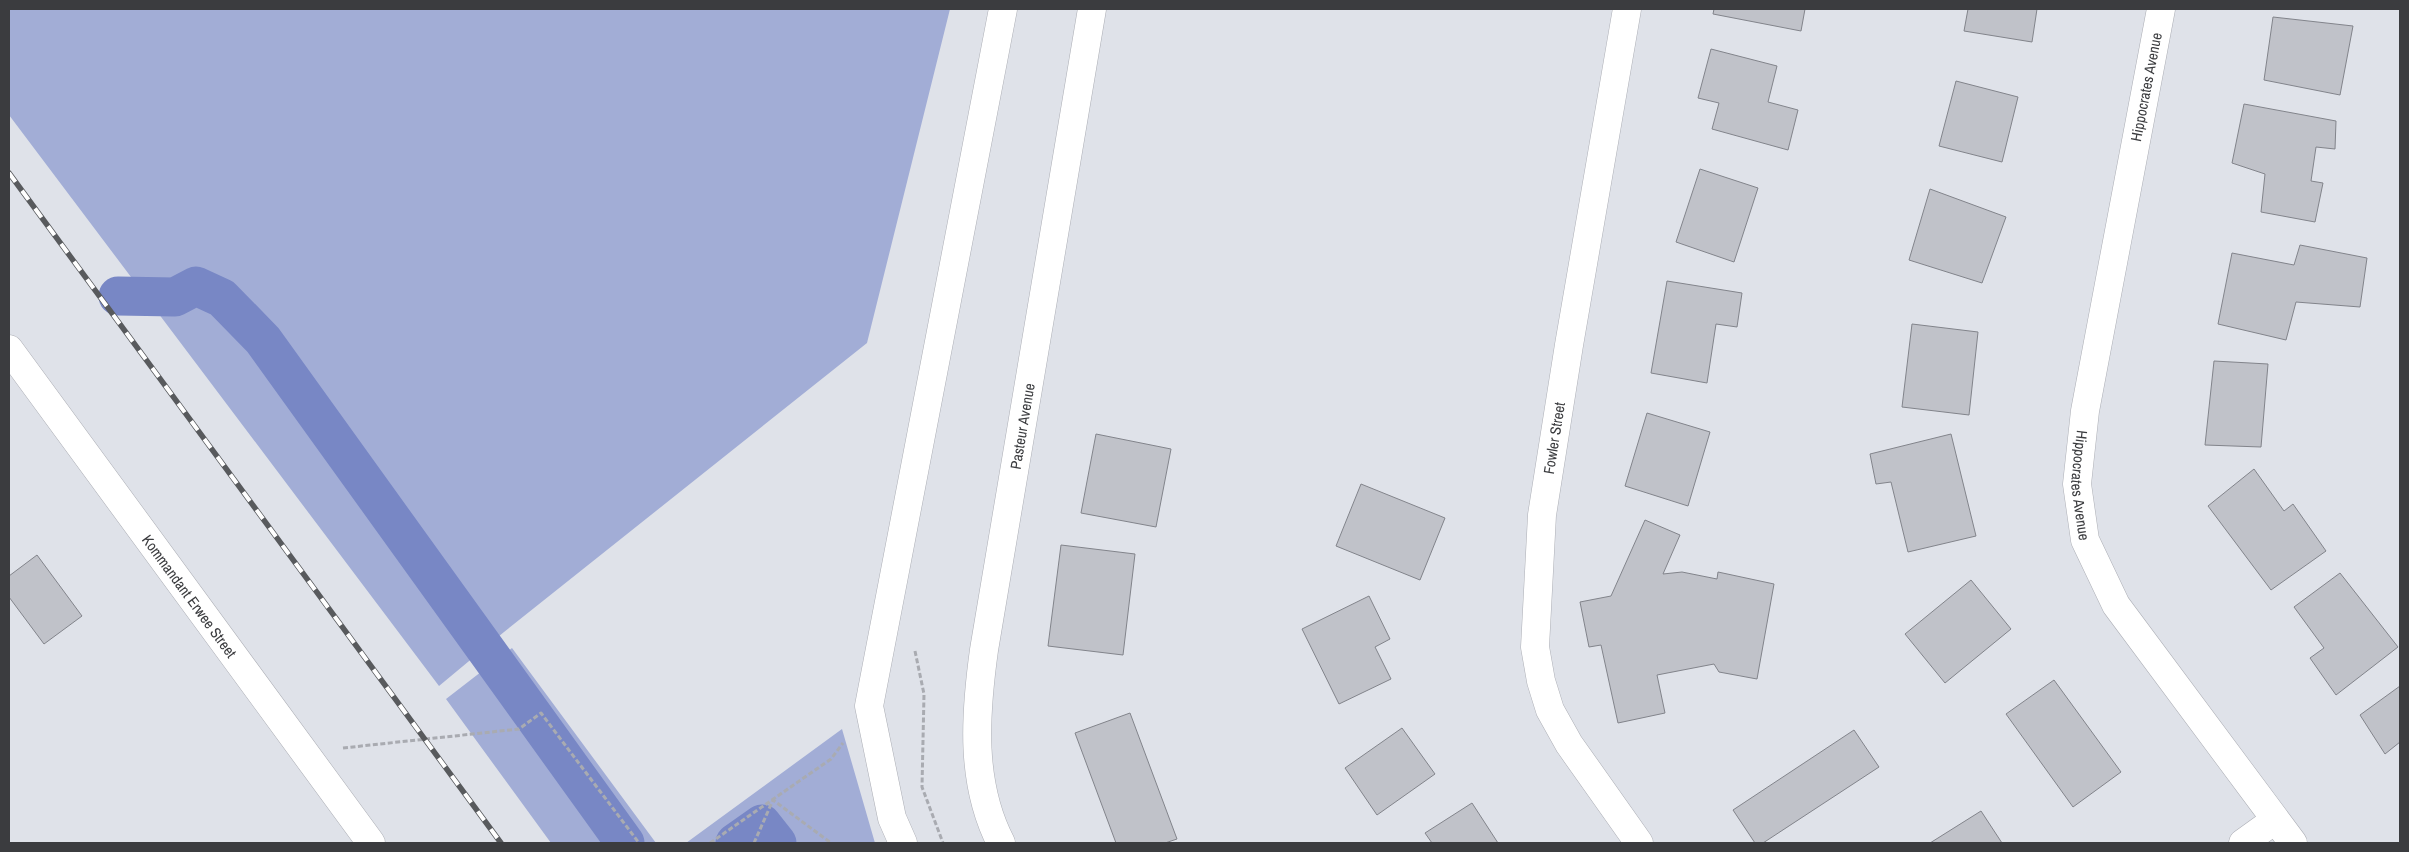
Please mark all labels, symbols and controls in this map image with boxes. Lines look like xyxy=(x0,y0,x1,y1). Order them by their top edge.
street label: Hippocrates Avenue xyxy=(2125,31,2167,143)
street label: Pasteur Avenue xyxy=(1004,381,1039,471)
street label: Fowler Street xyxy=(1538,400,1570,475)
street label: Hippocrates Avenue xyxy=(2067,429,2095,542)
street label: Kommandant Erwee Street xyxy=(138,530,242,662)

